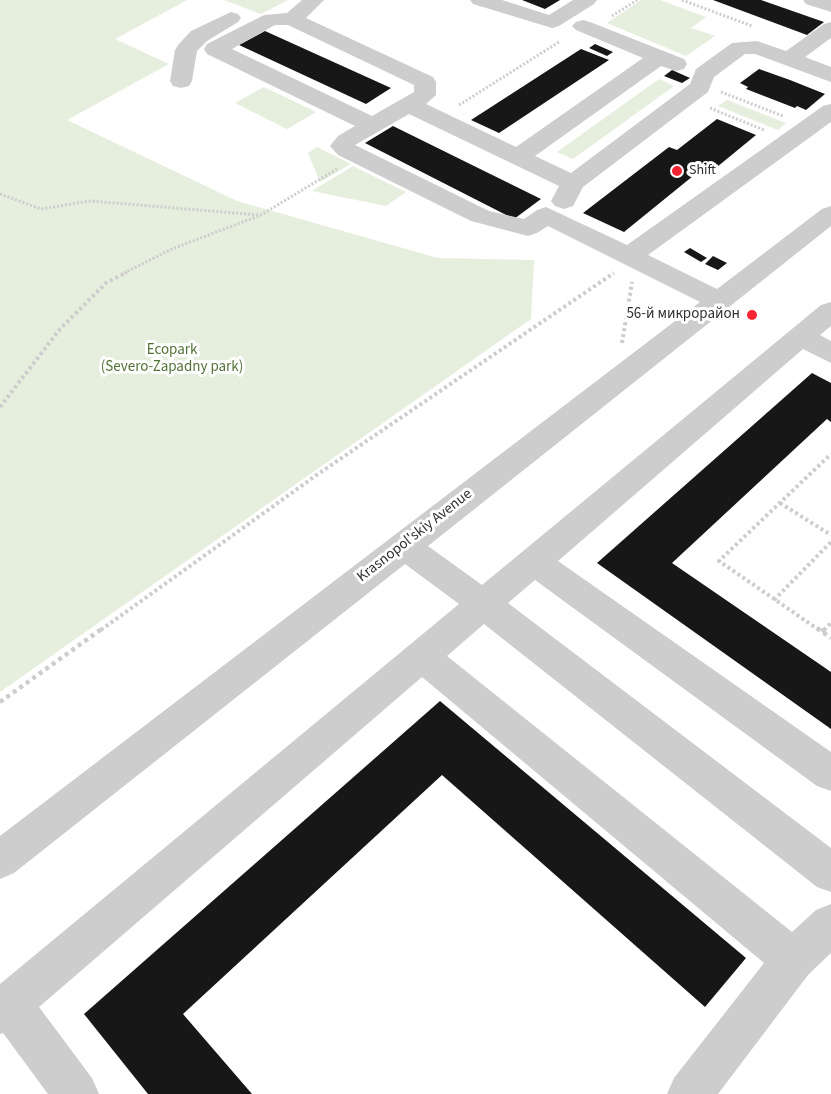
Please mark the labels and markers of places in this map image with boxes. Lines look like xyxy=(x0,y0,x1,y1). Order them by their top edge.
place label: Shift xyxy=(689,163,716,179)
marker: Shift xyxy=(670,164,684,178)
place label: 56-й микрорайон xyxy=(626,306,740,324)
marker: 56-й микрорайон xyxy=(745,308,759,322)

